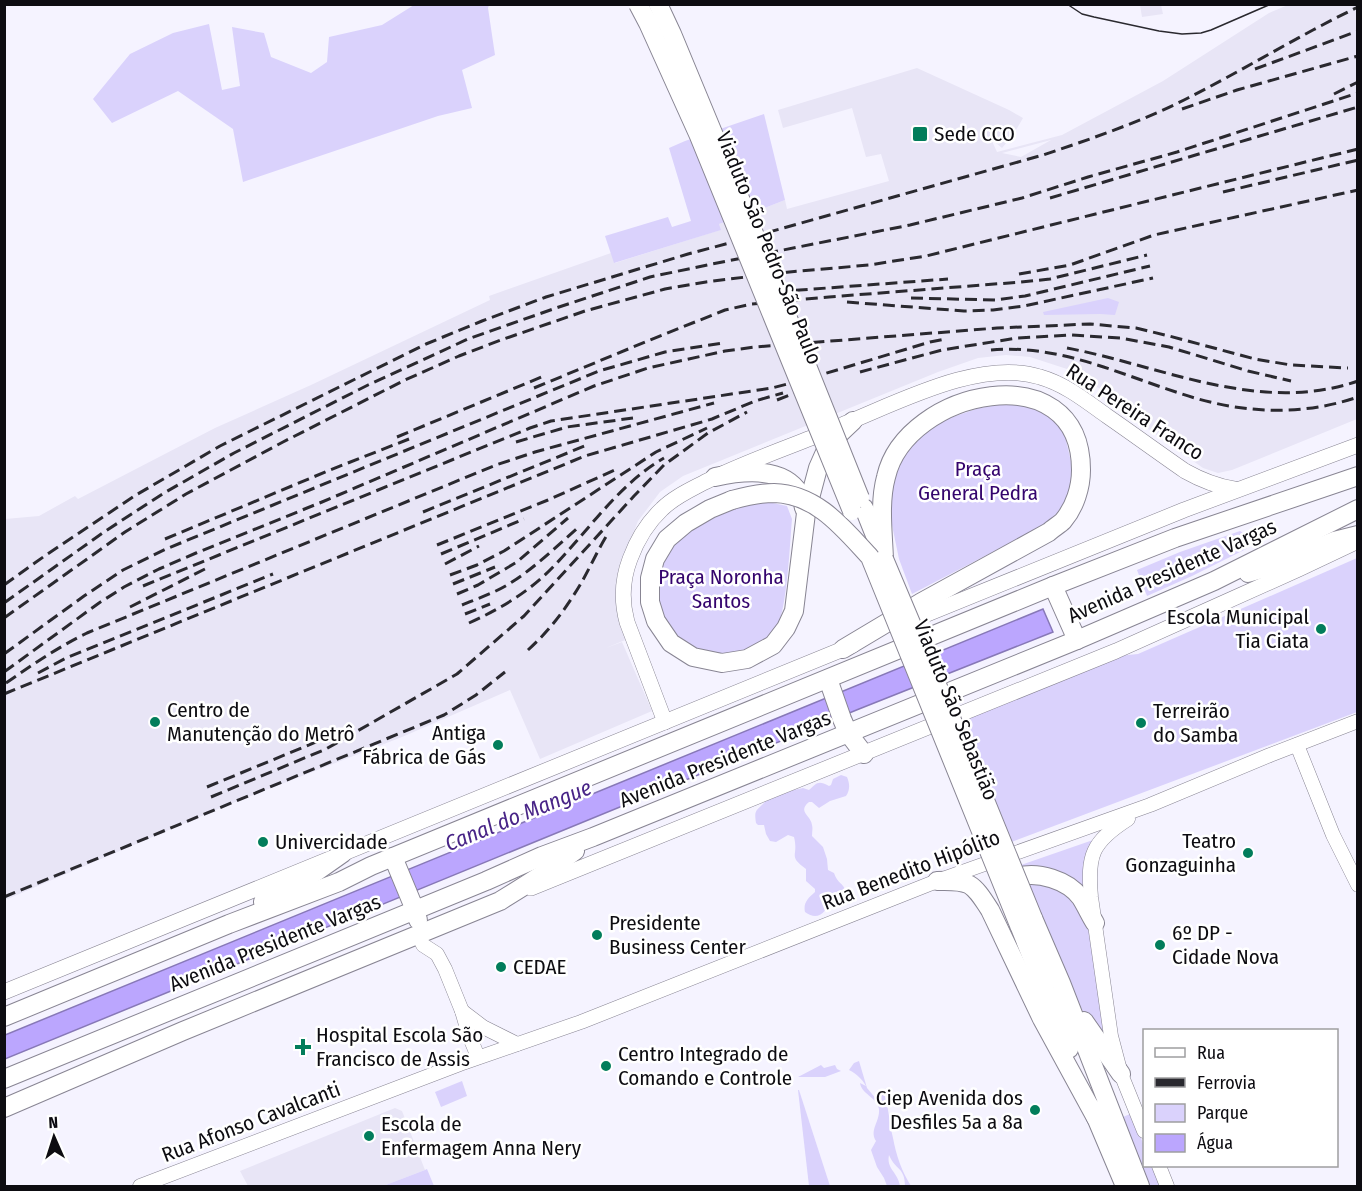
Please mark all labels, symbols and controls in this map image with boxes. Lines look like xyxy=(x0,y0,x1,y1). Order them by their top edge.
place label: Sede CCO xyxy=(934,121,1015,147)
marker: Sede CCO xyxy=(911,125,929,143)
street label: Viaduto São Pedro-São Paulo xyxy=(710,128,828,368)
street label: Rua Pereira Franco xyxy=(1061,358,1209,466)
park label: Praça General Pedra xyxy=(918,456,1038,506)
street label: Avenida Presidente Vargas xyxy=(1064,513,1280,629)
park label: Praça Noronha Santos xyxy=(658,564,784,614)
place label: Escola Municipal Tia Ciata xyxy=(1167,604,1309,654)
street label: Viaduto São Sebastião xyxy=(908,616,1004,804)
marker: Escola Municipal Tia Ciata xyxy=(1314,622,1328,636)
place label: Centro de Manutenção do Metrô xyxy=(167,697,355,747)
place label: Terreirão do Samba xyxy=(1153,698,1238,748)
street label: Avenida Presidente Vargas xyxy=(615,705,835,813)
marker: Centro de Manutenção do Metrô xyxy=(148,715,162,729)
marker: Terreirão do Samba xyxy=(1134,716,1148,730)
place label: Antiga Fábrica de Gás xyxy=(362,720,486,770)
marker: Antiga Fábrica de Gás xyxy=(491,738,505,752)
water label: Canal do Mangue xyxy=(441,774,596,857)
street label: Rua Benedito Hipólito xyxy=(818,824,1004,916)
place label: Teatro Gonzaguinha xyxy=(1125,828,1236,878)
place label: Univercidade xyxy=(275,829,388,855)
marker: Univercidade xyxy=(256,835,270,849)
marker: Teatro Gonzaguinha xyxy=(1241,846,1255,860)
street label: Avenida Presidente Vargas xyxy=(165,889,385,997)
place label: Presidente Business Center xyxy=(609,910,746,960)
place label: 6º DP - Cidade Nova xyxy=(1172,920,1279,970)
marker: Presidente Business Center xyxy=(590,928,604,942)
marker: 6º DP - Cidade Nova xyxy=(1153,938,1167,952)
place label: CEDAE xyxy=(513,954,567,980)
marker: CEDAE xyxy=(494,960,508,974)
place label: Hospital Escola São Francisco de Assis xyxy=(316,1022,483,1072)
legend xyxy=(1143,1029,1338,1167)
marker: Hospital Escola São Francisco de Assis xyxy=(294,1038,312,1056)
place label: Centro Integrado de Comando e Controle xyxy=(618,1041,792,1091)
text: Rua xyxy=(1197,1042,1225,1064)
marker: Centro Integrado de Comando e Controle xyxy=(599,1059,613,1073)
text: Ferrovia xyxy=(1197,1072,1256,1094)
street label: Rua Afonso Cavalcanti xyxy=(158,1076,344,1168)
place label: Ciep Avenida dos Desfiles 5a a 8a xyxy=(876,1085,1023,1135)
text: Parque xyxy=(1197,1102,1248,1124)
marker: Ciep Avenida dos Desfiles 5a a 8a xyxy=(1028,1103,1042,1117)
north arrow xyxy=(24,1107,84,1167)
place label: Escola de Enfermagem Anna Nery xyxy=(381,1111,582,1161)
text: N xyxy=(48,1113,59,1132)
marker: Escola de Enfermagem Anna Nery xyxy=(362,1129,376,1143)
text: Água xyxy=(1197,1131,1233,1154)

